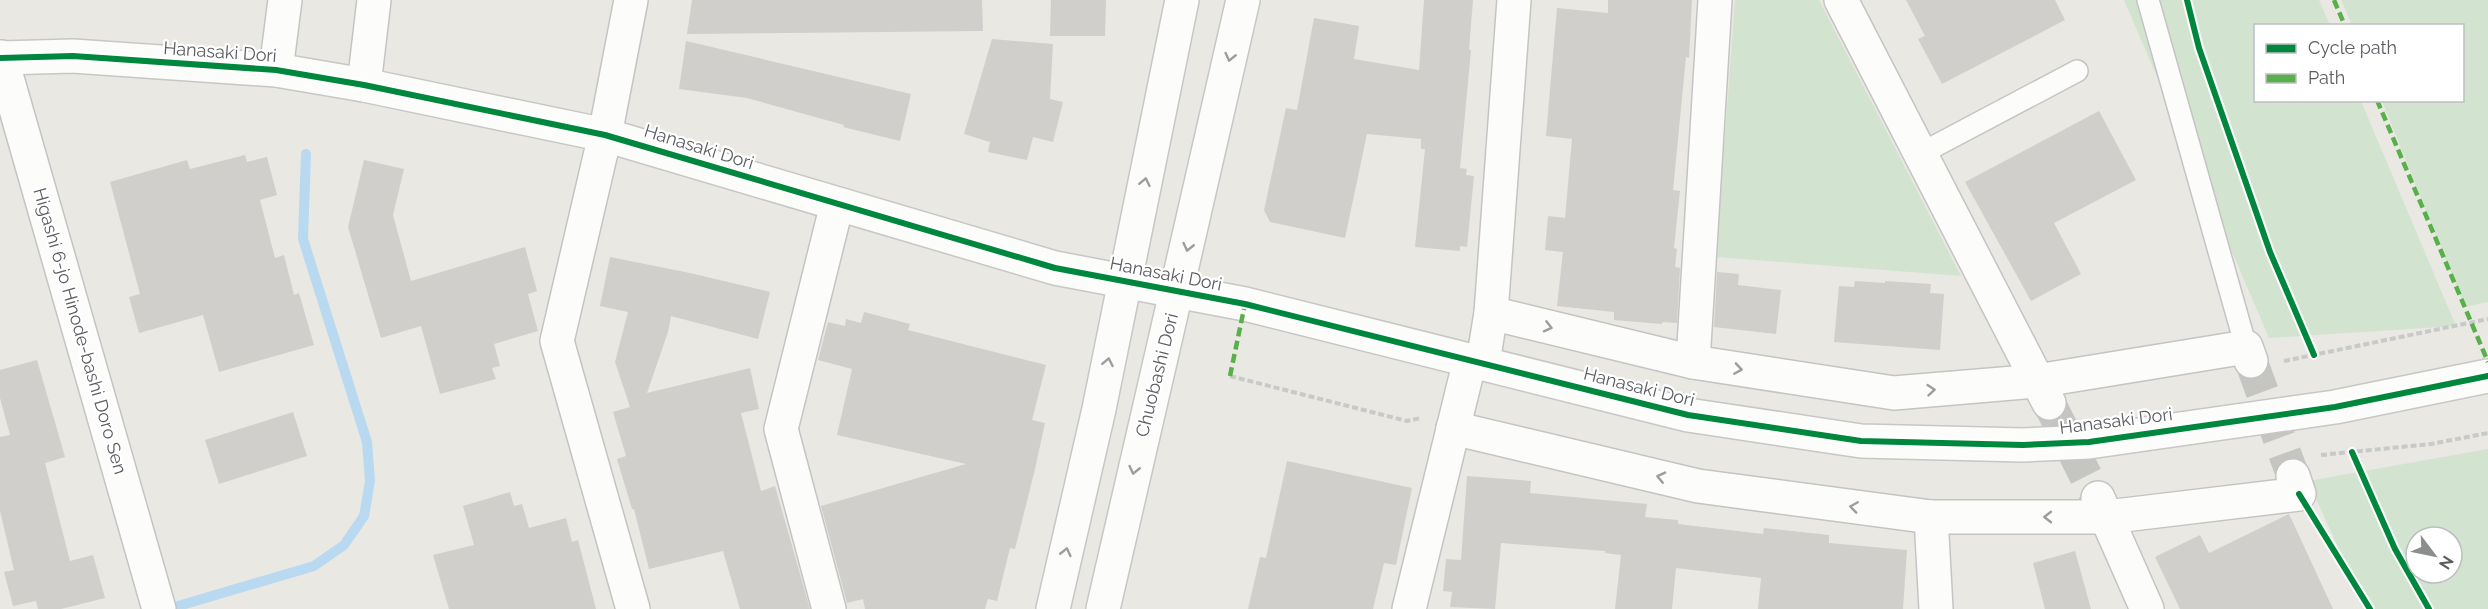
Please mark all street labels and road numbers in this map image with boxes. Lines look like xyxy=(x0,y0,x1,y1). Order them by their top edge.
street label: Hanasaki Dori xyxy=(163,37,277,66)
street label: Hanasaki Dori xyxy=(642,120,757,173)
street label: Higashi 6-jo Hinode-bashi Doro Sen xyxy=(29,185,131,476)
street label: Hanasaki Dori xyxy=(1108,252,1224,295)
street label: Chuobashi Dori xyxy=(1131,311,1182,439)
street label: Hanasaki Dori xyxy=(1581,363,1697,410)
street label: Hanasaki Dori xyxy=(2058,403,2174,438)

